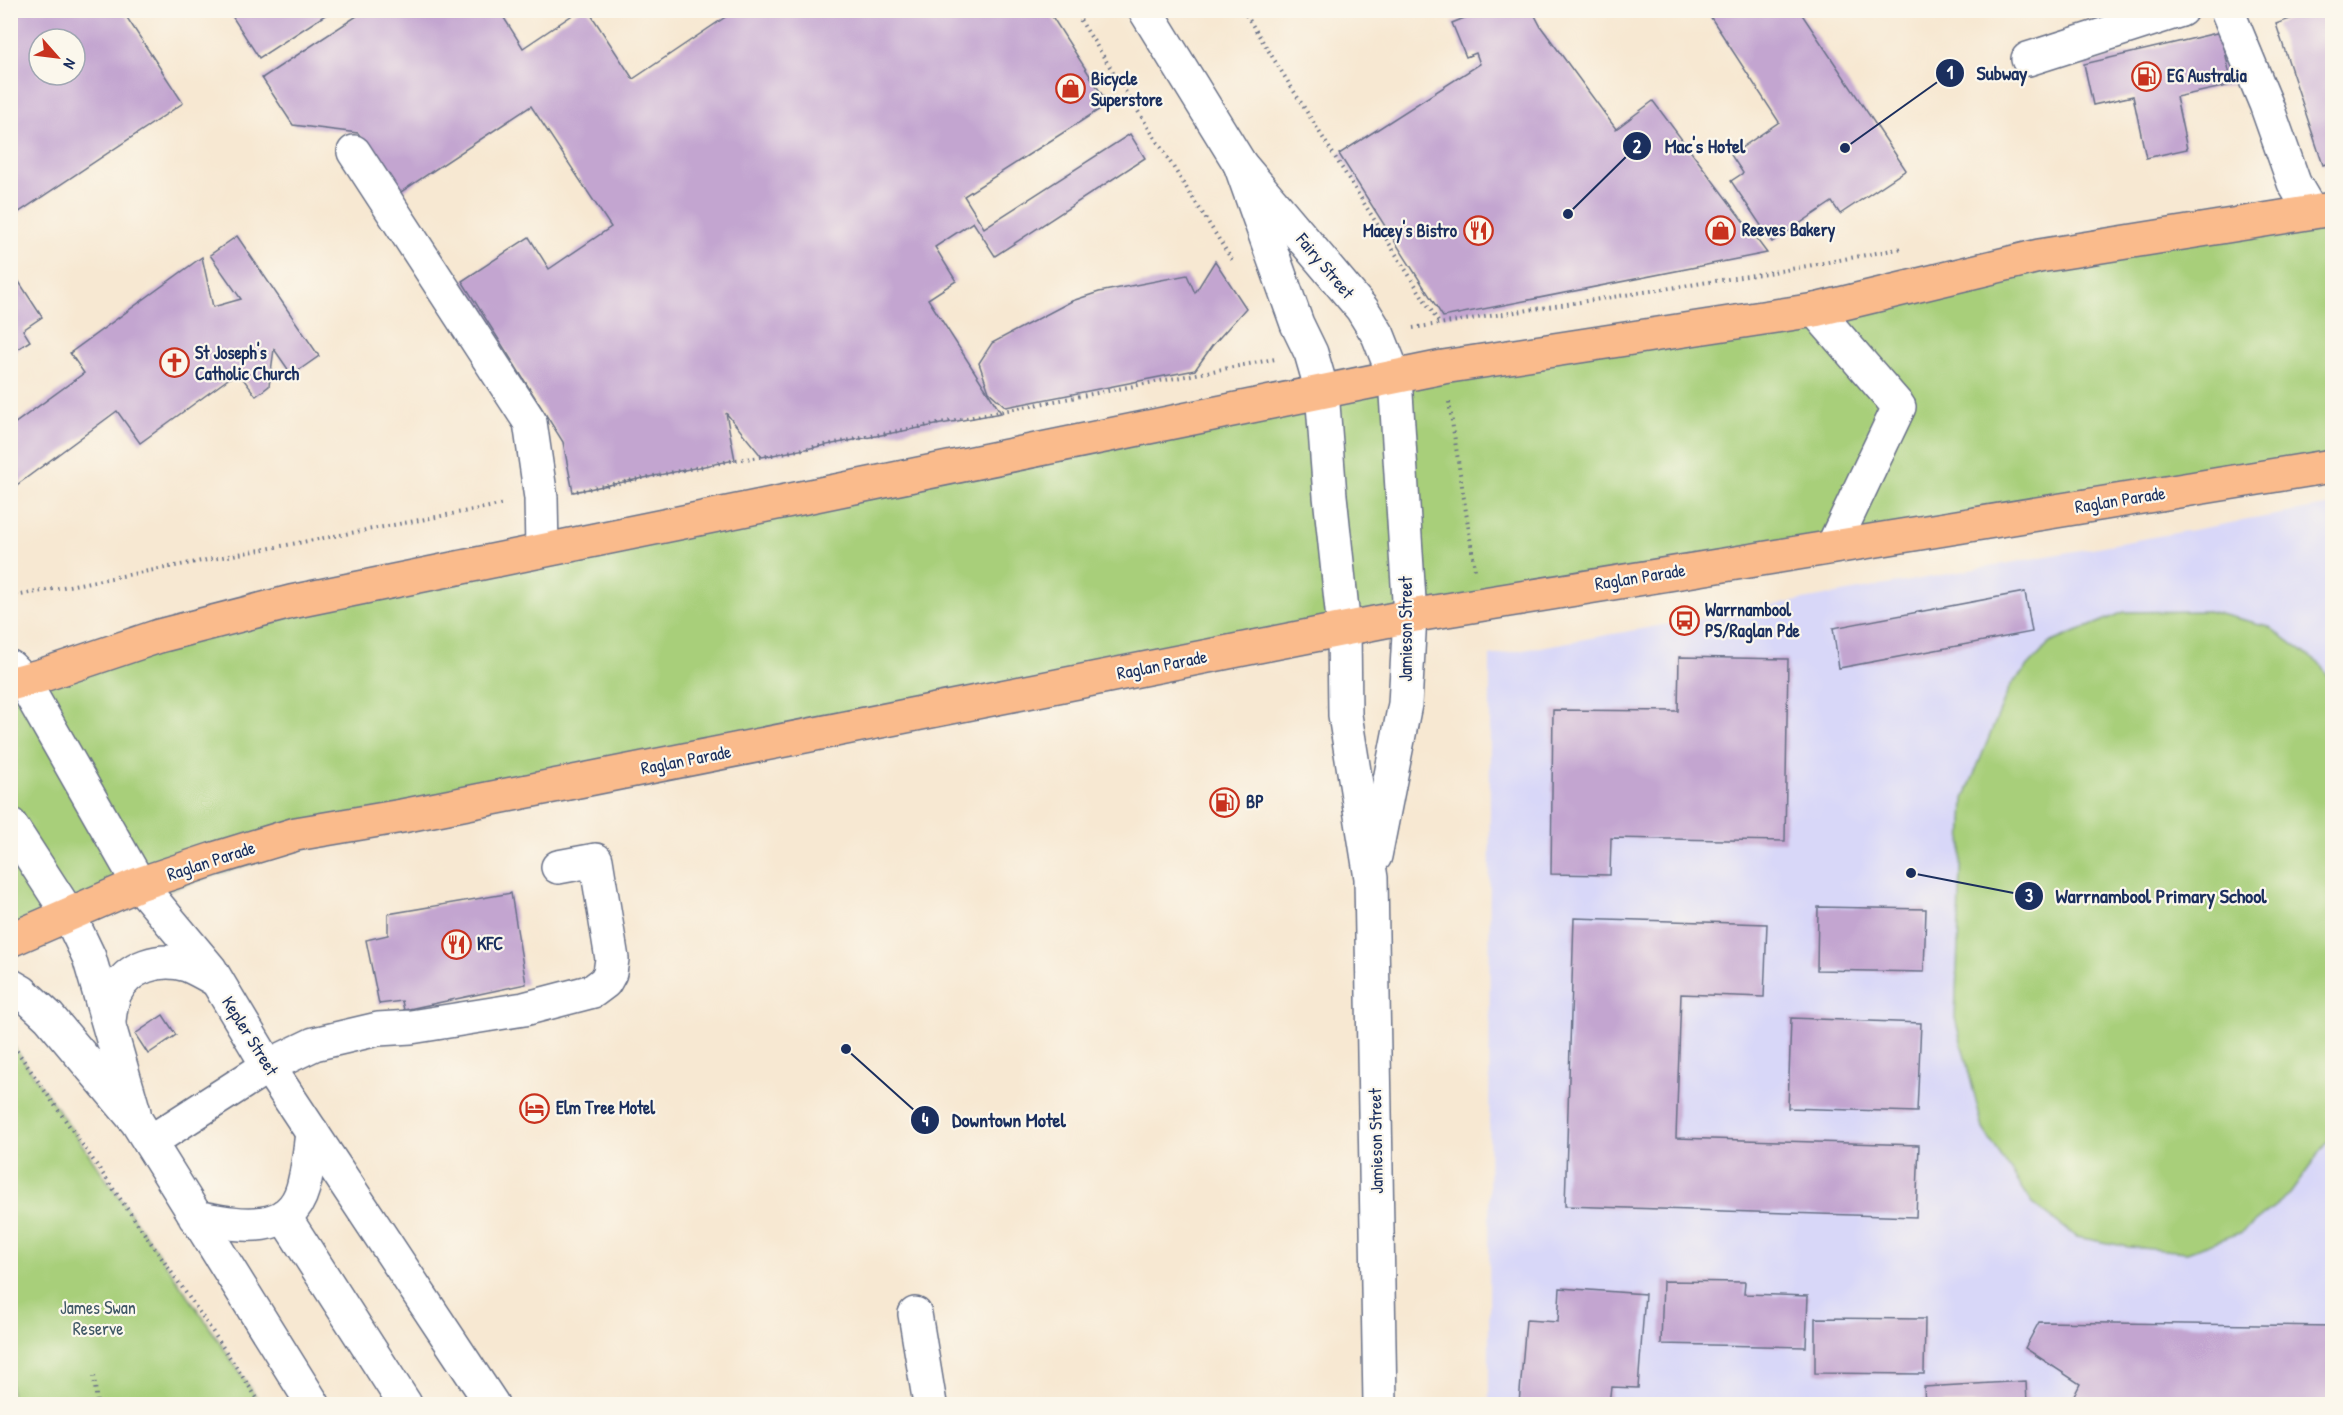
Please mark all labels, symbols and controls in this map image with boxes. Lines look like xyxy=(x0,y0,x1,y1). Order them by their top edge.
north arrow xyxy=(27,27,87,87)
callout: Subway xyxy=(1935,54,2040,92)
text: N xyxy=(58,55,82,73)
text: Subway xyxy=(1977,59,2028,87)
text: 1 xyxy=(1947,60,1954,85)
fuel station icon: EG Australia xyxy=(2130,60,2162,92)
place label: EG Australia xyxy=(2167,63,2248,88)
place label: Bicycle Superstore xyxy=(1091,66,1164,113)
shop icon: Bicycle Superstore xyxy=(1054,73,1086,105)
callout: Mac's Hotel xyxy=(1622,127,1757,165)
text: Mac's Hotel xyxy=(1665,132,1746,159)
text: 2 xyxy=(1633,134,1642,159)
shop icon: Reeves Bakery xyxy=(1705,214,1737,246)
restaurant icon: Macey's Bistro xyxy=(1462,215,1494,247)
place label: Reeves Bakery xyxy=(1742,217,1836,243)
place label: Macey's Bistro xyxy=(1363,218,1458,244)
street label: Fairy Street xyxy=(1290,227,1361,304)
place label: St Joseph's Catholic Church xyxy=(195,340,299,386)
church icon: St Joseph's Catholic Church xyxy=(158,347,190,379)
street label: Raglan Parade xyxy=(2073,480,2167,519)
street label: Raglan Parade xyxy=(1593,557,1687,596)
street label: Jamieson Street xyxy=(1393,575,1418,682)
place label: Warrnambool PS/Raglan Pde xyxy=(1705,597,1801,644)
bus stop icon: Warrnambool PS/Raglan Pde xyxy=(1668,604,1700,636)
street label: Raglan Parade xyxy=(1115,644,1209,685)
street label: Raglan Parade xyxy=(639,739,733,780)
fuel station icon: BP xyxy=(1209,786,1241,818)
place label: BP xyxy=(1246,789,1264,814)
street label: Raglan Parade xyxy=(164,835,258,887)
callout: Warrnambool Primary School xyxy=(2014,877,2279,915)
text: Warrnambool Primary School xyxy=(2055,882,2267,910)
text: 3 xyxy=(2025,883,2033,908)
restaurant icon: KFC xyxy=(440,928,472,960)
place label: KFC xyxy=(477,931,503,956)
street label: Kepler Street xyxy=(216,991,285,1081)
street label: Jamieson Street xyxy=(1362,1087,1389,1194)
hotel icon: Elm Tree Motel xyxy=(519,1092,551,1124)
place label: Elm Tree Motel xyxy=(556,1095,656,1120)
callout: Downtown Motel xyxy=(910,1101,1078,1139)
text: Downtown Motel xyxy=(952,1106,1067,1133)
text: 4 xyxy=(922,1107,929,1132)
park label: James Swan Reserve xyxy=(60,1295,136,1341)

